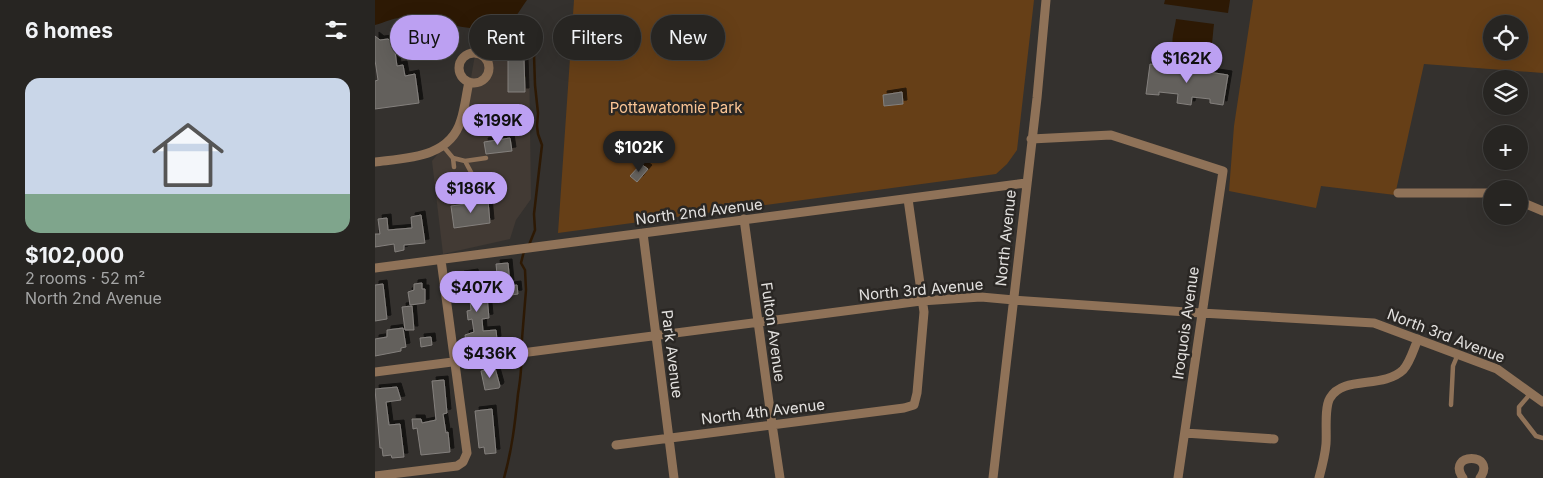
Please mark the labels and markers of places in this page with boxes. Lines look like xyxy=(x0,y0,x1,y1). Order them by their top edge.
pin: $162K xyxy=(1152,42,1222,84)
pin: $199K xyxy=(463,104,533,146)
pin: $102K xyxy=(604,130,674,173)
pin: $186K xyxy=(436,172,506,214)
pin: $407K xyxy=(442,270,512,313)
pin: $436K xyxy=(455,336,525,379)

